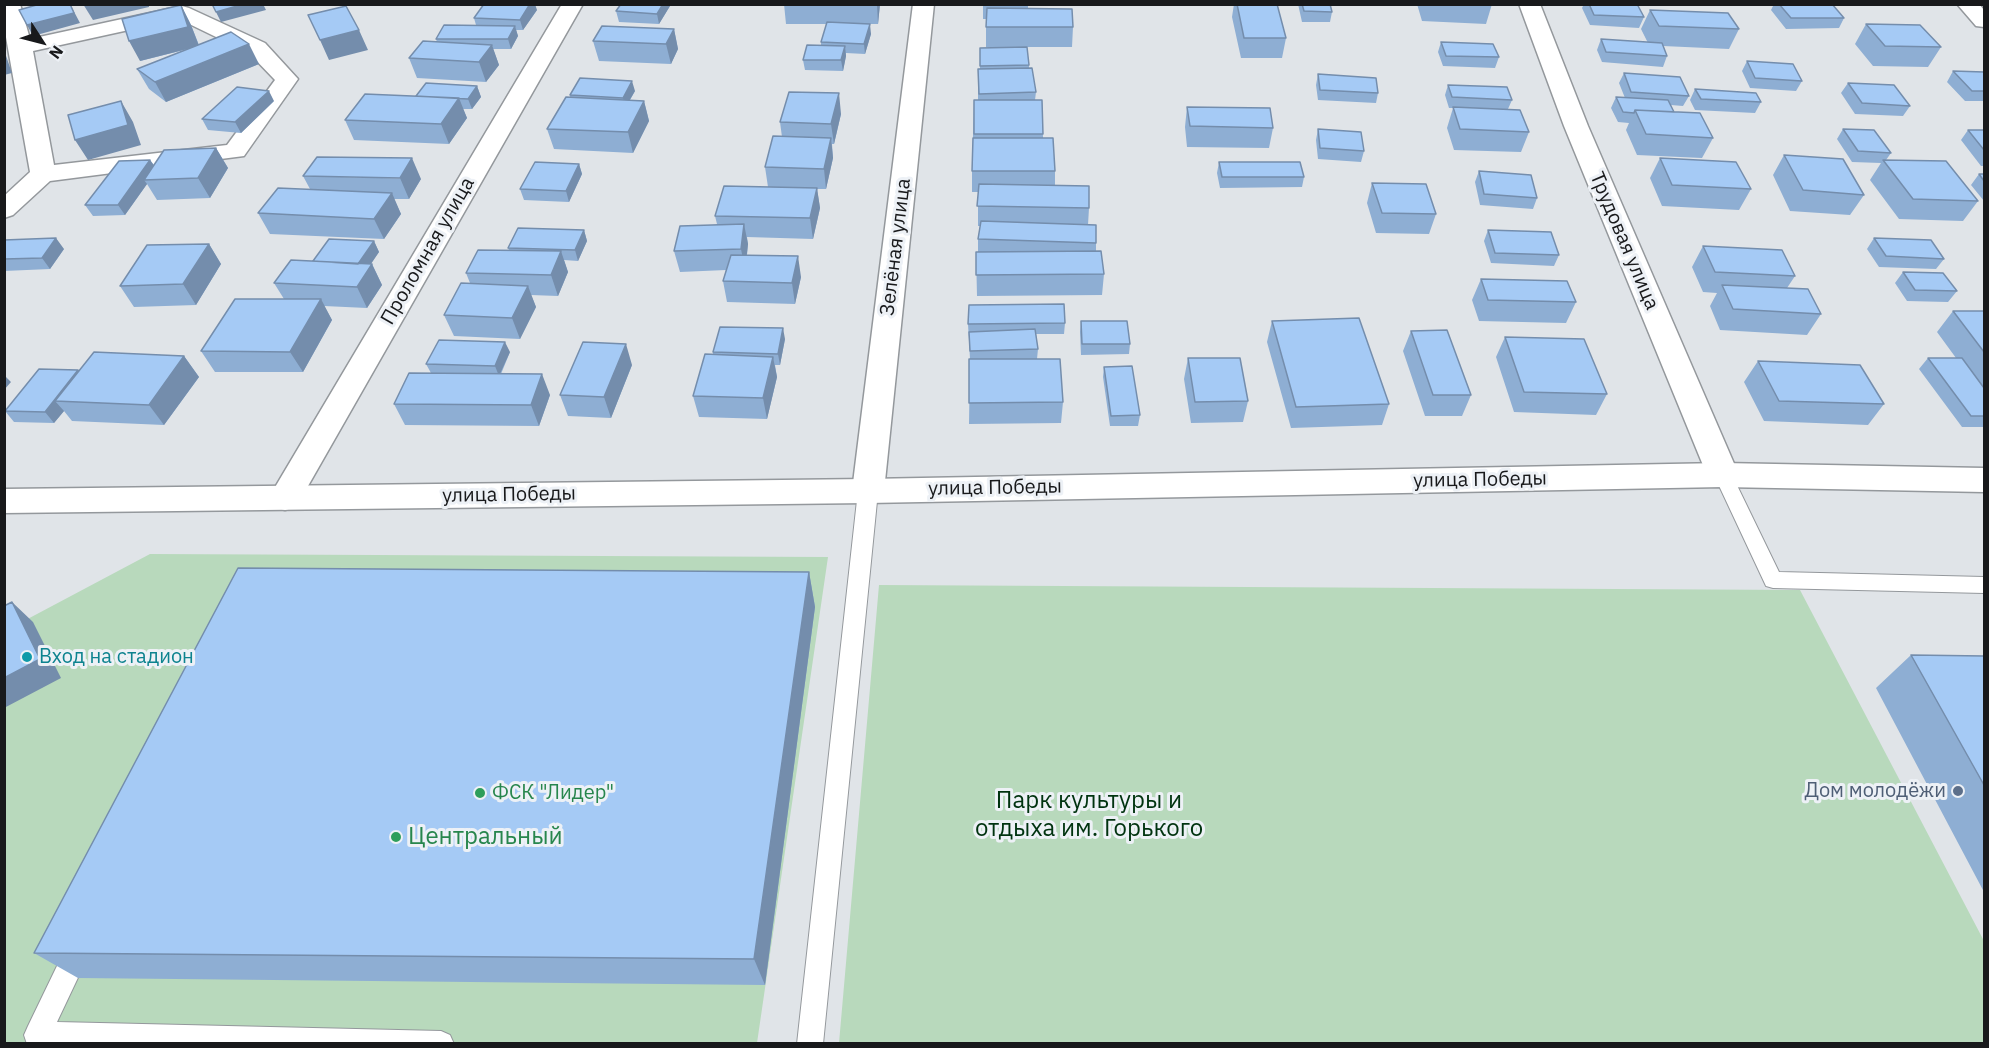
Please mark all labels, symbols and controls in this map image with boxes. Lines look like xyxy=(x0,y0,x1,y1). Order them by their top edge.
north arrow xyxy=(12,12,72,72)
text: N xyxy=(45,42,68,63)
street label: Трудовая улица xyxy=(1584,168,1664,314)
street label: Проломная улица xyxy=(376,173,480,329)
street label: Зелёная улица xyxy=(876,177,916,317)
street label: улица Победы xyxy=(1413,467,1547,493)
street label: улица Победы xyxy=(928,475,1062,501)
street label: улица Победы xyxy=(442,482,576,508)
place label: Вход на стадион xyxy=(39,645,194,669)
marker: Вход на стадион xyxy=(20,650,34,664)
place label: Дом молодёжи xyxy=(1804,779,1946,803)
place label: ФСК "Лидер" xyxy=(492,781,614,805)
marker: Дом молодёжи xyxy=(1951,784,1965,798)
marker: ФСК "Лидер" xyxy=(473,786,487,800)
park label: Парк культуры и отдыха им. Горького xyxy=(975,787,1203,843)
place label: Центральный xyxy=(408,823,563,851)
marker: Центральный xyxy=(389,830,403,844)

